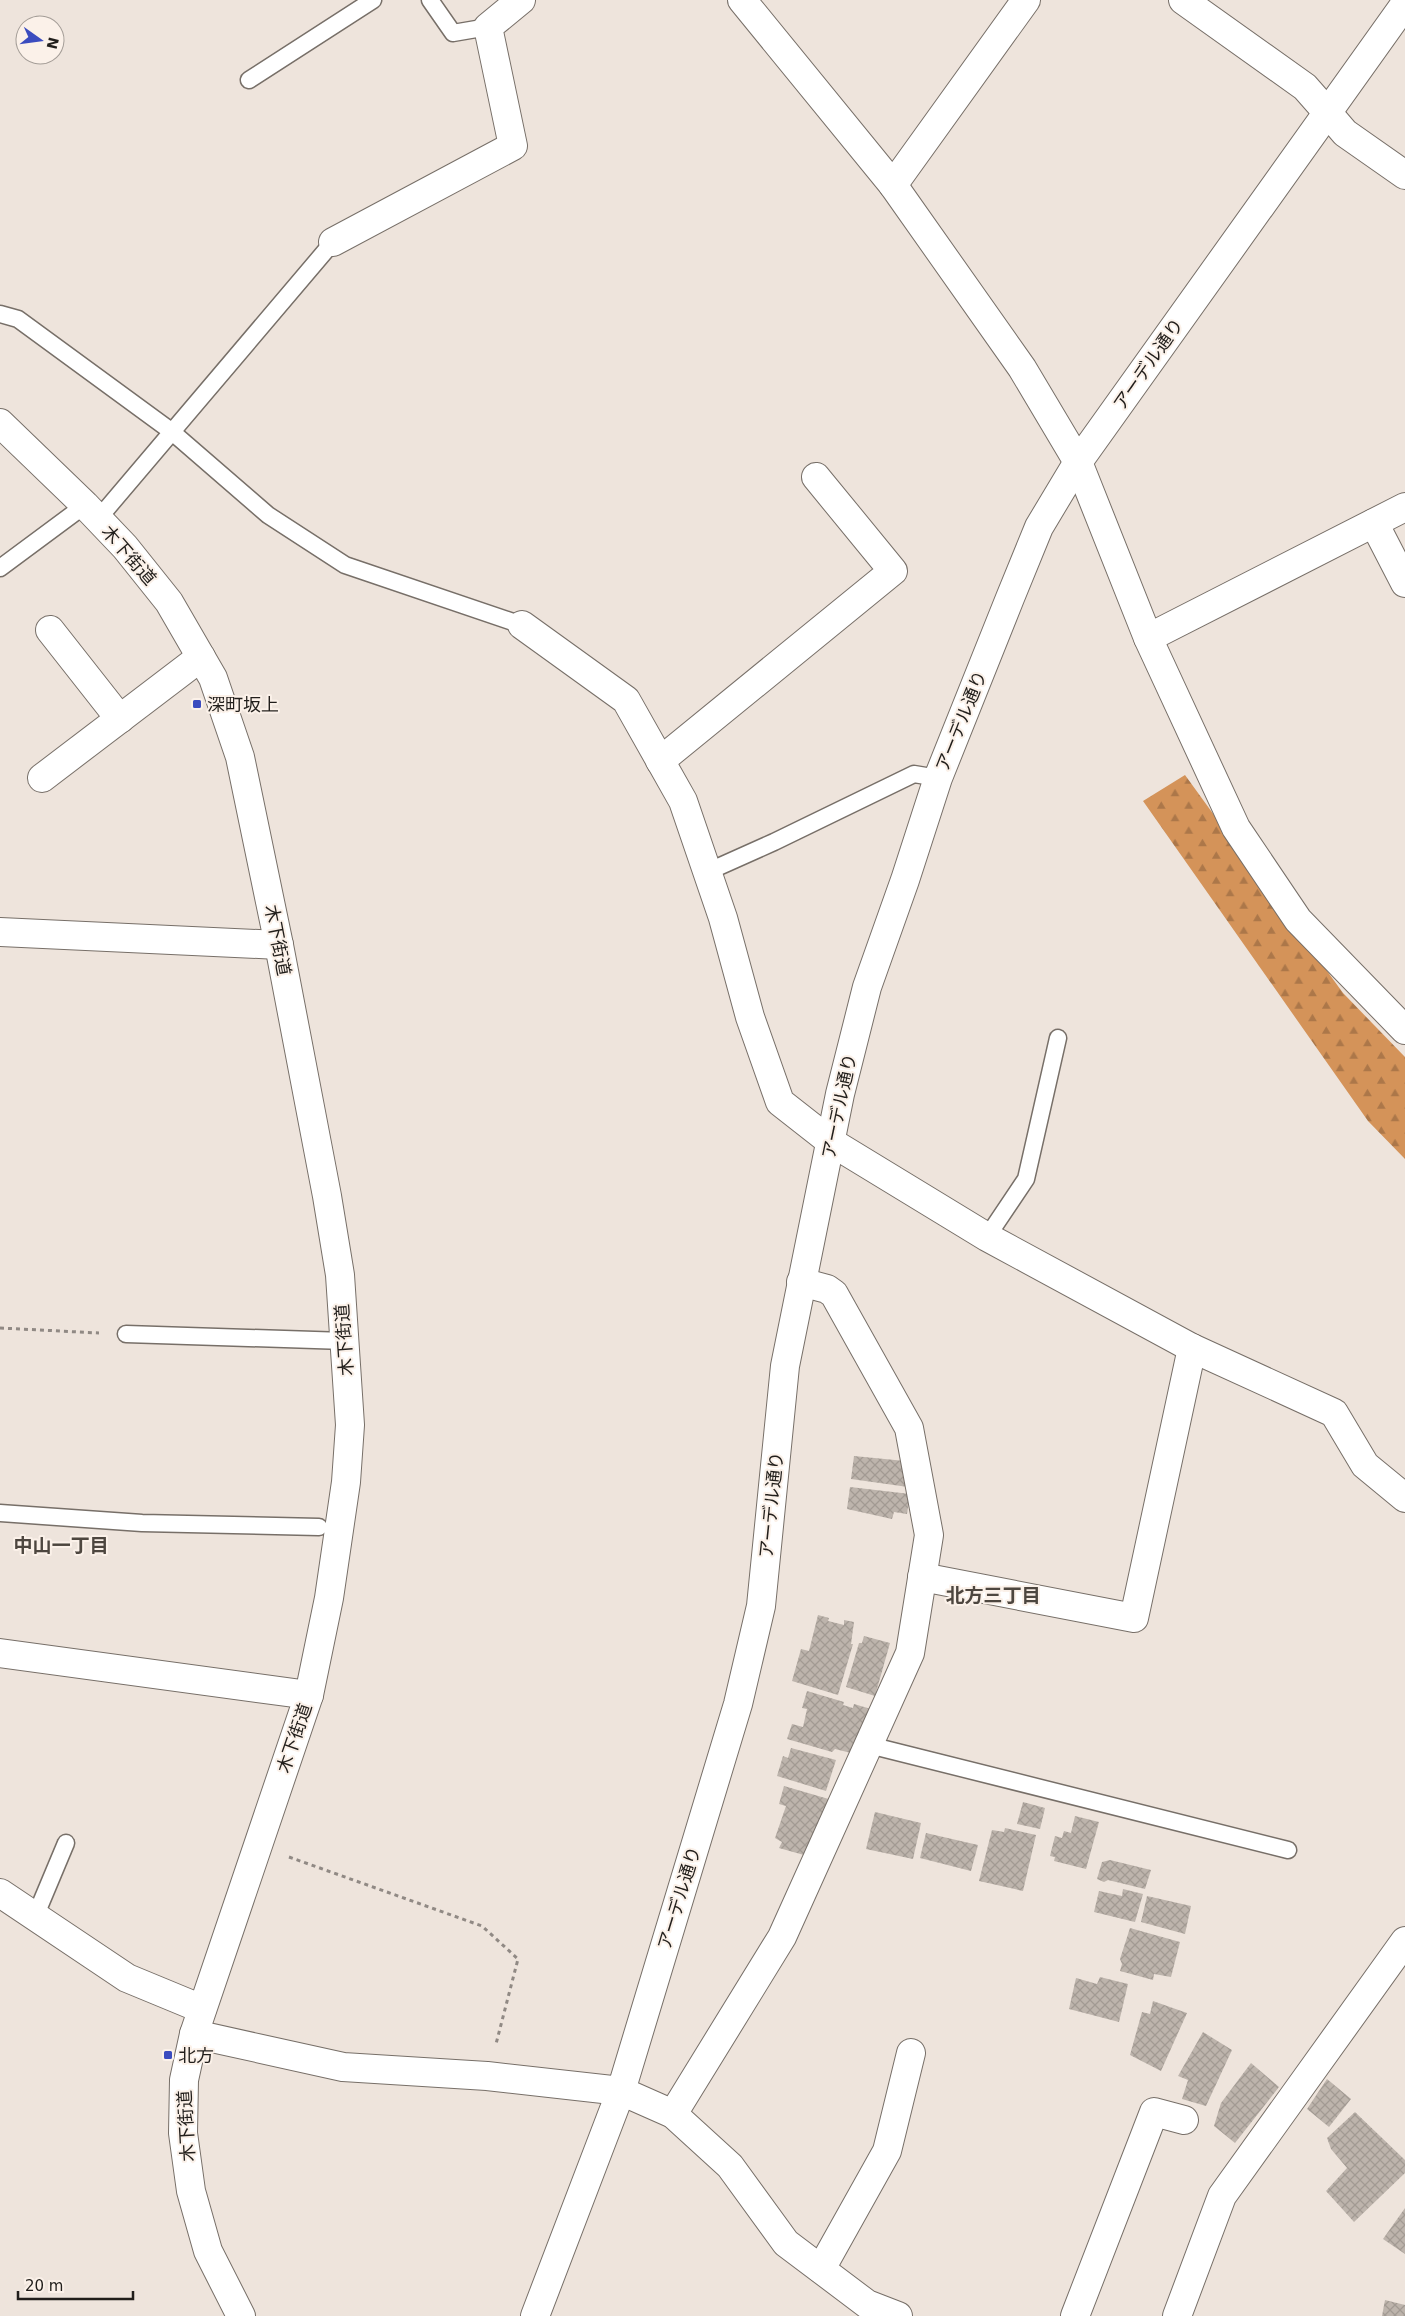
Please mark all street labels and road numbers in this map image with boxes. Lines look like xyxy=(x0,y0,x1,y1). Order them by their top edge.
street label: アーデル通り xyxy=(1109,314,1187,414)
street label: 木下街道 xyxy=(97,521,161,589)
street label: アーデル通り xyxy=(931,667,991,775)
street label: 木下街道 xyxy=(261,903,295,977)
street label: アーデル通り xyxy=(818,1052,860,1160)
street label: 木下街道 xyxy=(331,1303,357,1377)
street label: アーデル通り xyxy=(755,1451,787,1559)
street label: 木下街道 xyxy=(272,1701,316,1775)
street label: アーデル通り xyxy=(653,1844,705,1952)
street label: 木下街道 xyxy=(174,2089,198,2163)

